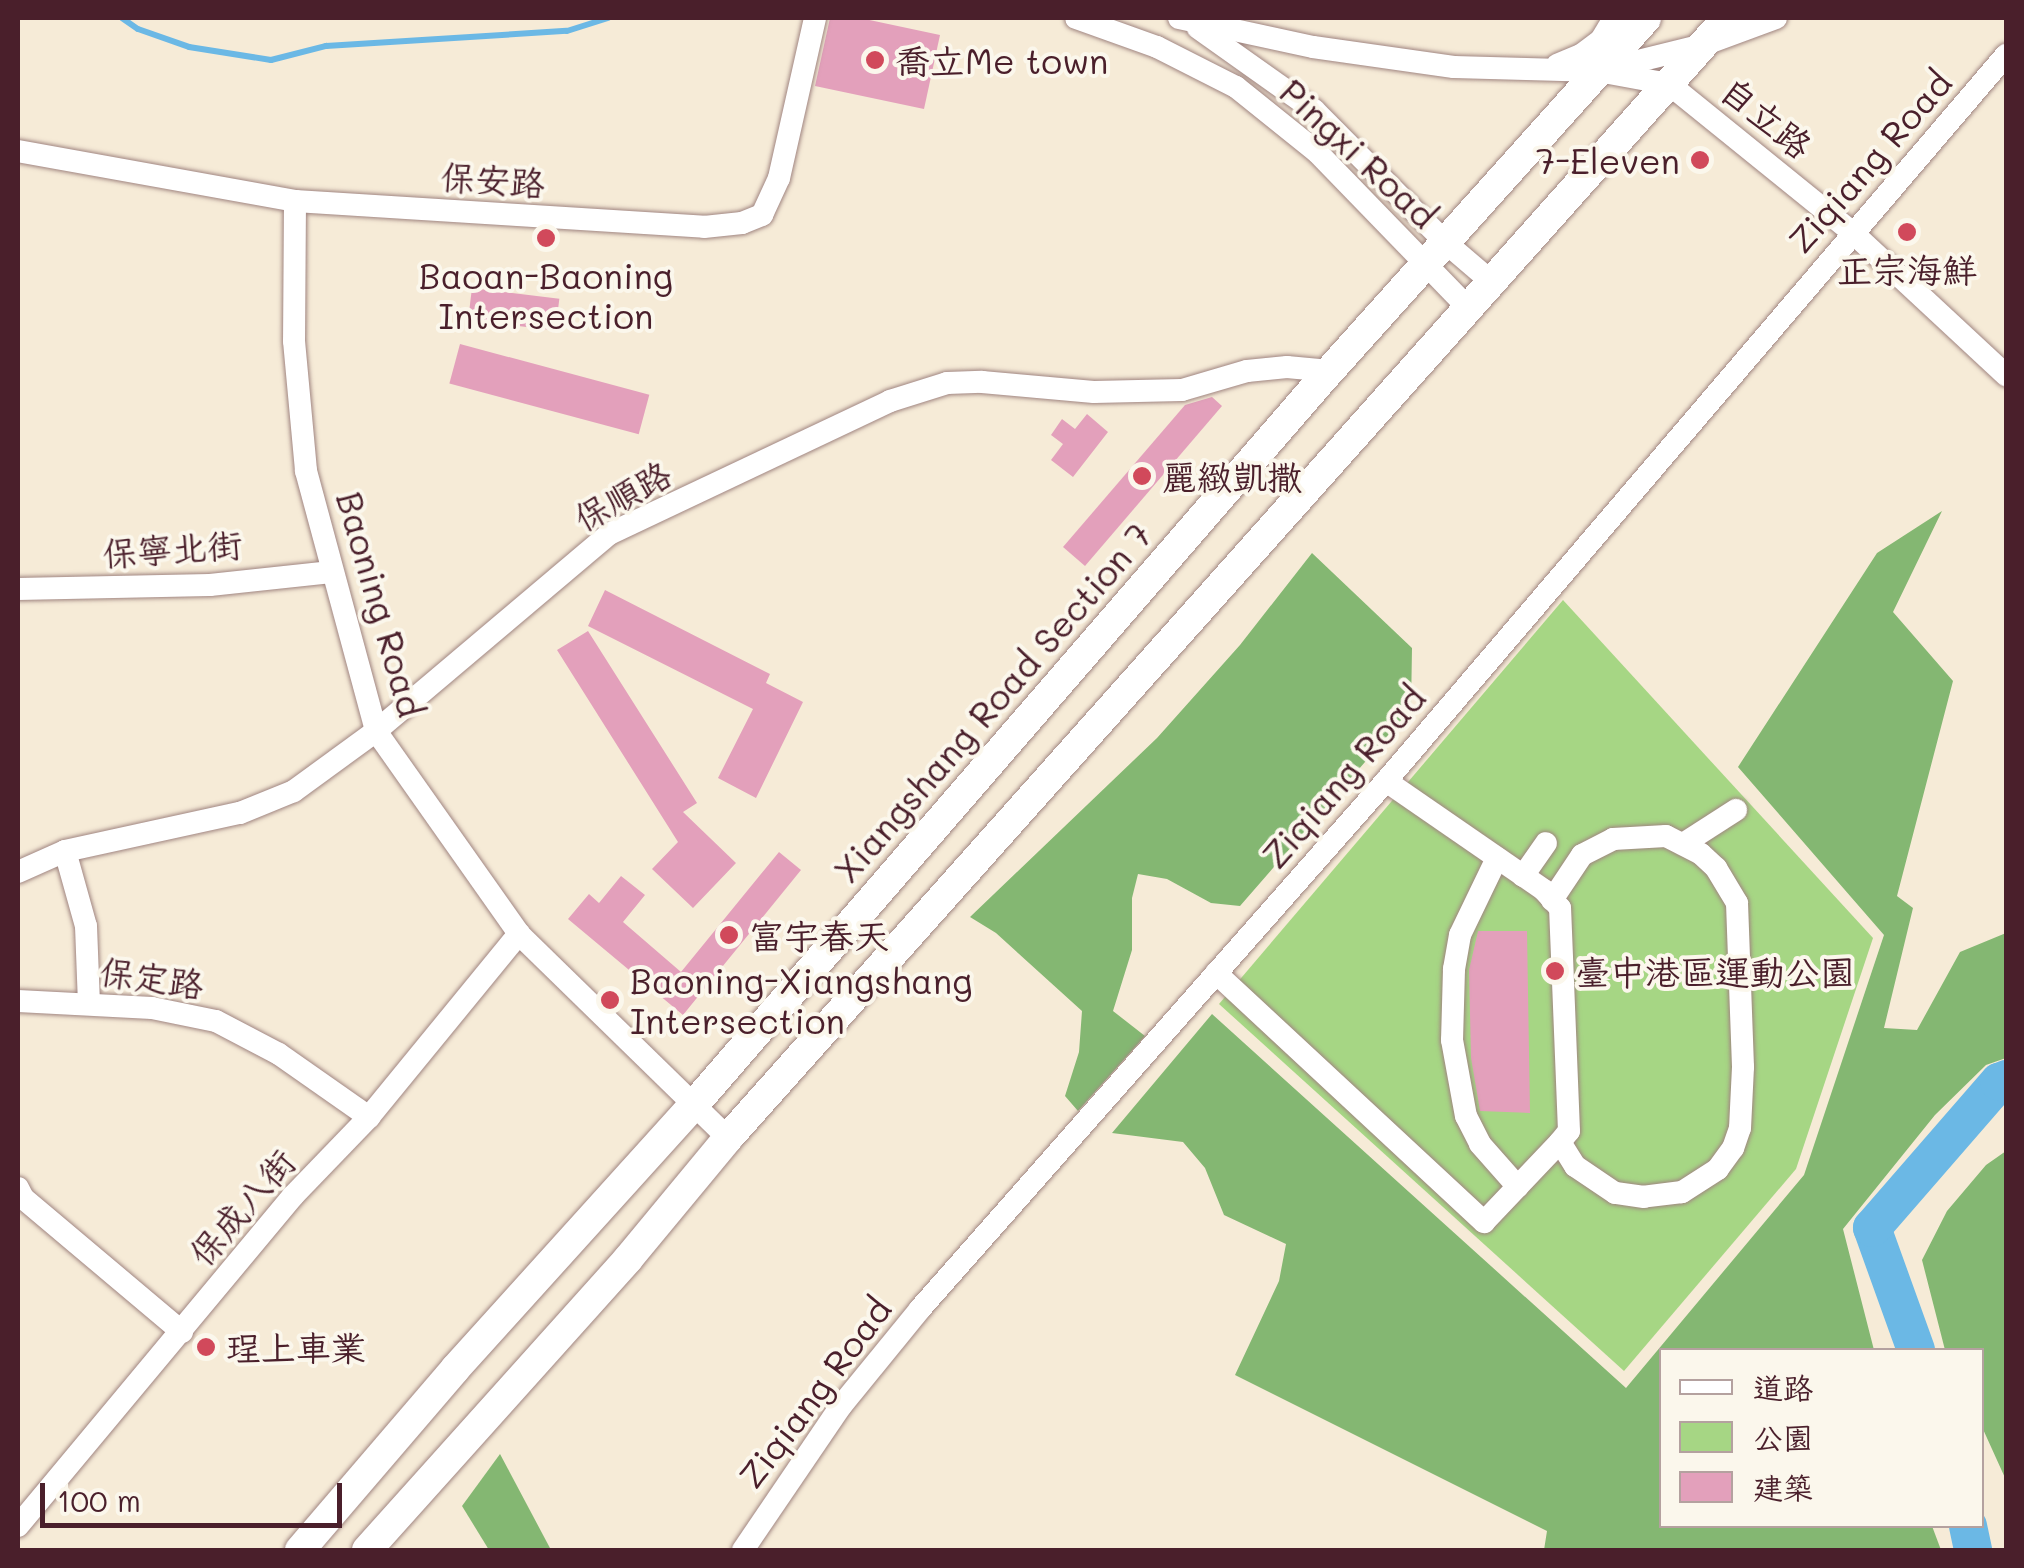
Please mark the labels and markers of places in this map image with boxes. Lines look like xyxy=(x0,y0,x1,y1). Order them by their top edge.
place label: 喬立Me town xyxy=(895,39,1108,81)
marker: 喬立Me town xyxy=(864,49,886,71)
place label: 7-Eleven xyxy=(1536,139,1680,181)
marker: 7-Eleven xyxy=(1689,149,1711,171)
marker: 正宗海鮮 xyxy=(1896,221,1918,243)
marker: Baoan-Baoning Intersection xyxy=(535,227,557,249)
place label: 正宗海鮮 xyxy=(1837,248,1977,290)
place label: Baoan-Baoning Intersection xyxy=(419,254,673,336)
place label: 麗緻凱撒 xyxy=(1162,455,1302,497)
marker: 麗緻凱撒 xyxy=(1131,465,1153,487)
place label: 富宇春天 xyxy=(749,914,889,956)
marker: 富宇春天 xyxy=(718,924,740,946)
place label: 臺中港區運動公園 xyxy=(1575,950,1855,992)
place label: Baoning-Xiangshang Intersection xyxy=(630,959,973,1041)
marker: 臺中港區運動公園 xyxy=(1544,960,1566,982)
marker: Baoning-Xiangshang Intersection xyxy=(599,989,621,1011)
place label: 珵上車業 xyxy=(226,1326,366,1368)
marker: 珵上車業 xyxy=(195,1336,217,1358)

